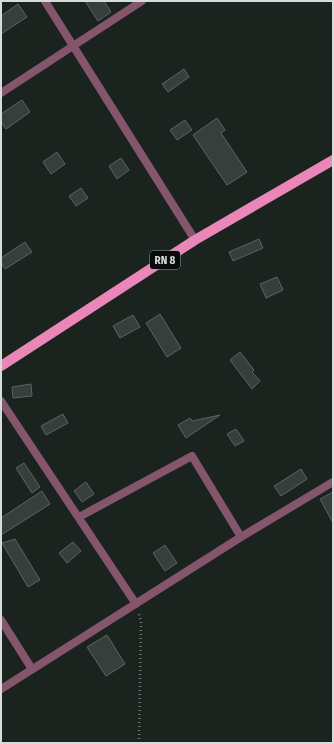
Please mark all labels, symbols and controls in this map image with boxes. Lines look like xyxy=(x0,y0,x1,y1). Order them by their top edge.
road number: RN 8 xyxy=(150,251,180,269)

